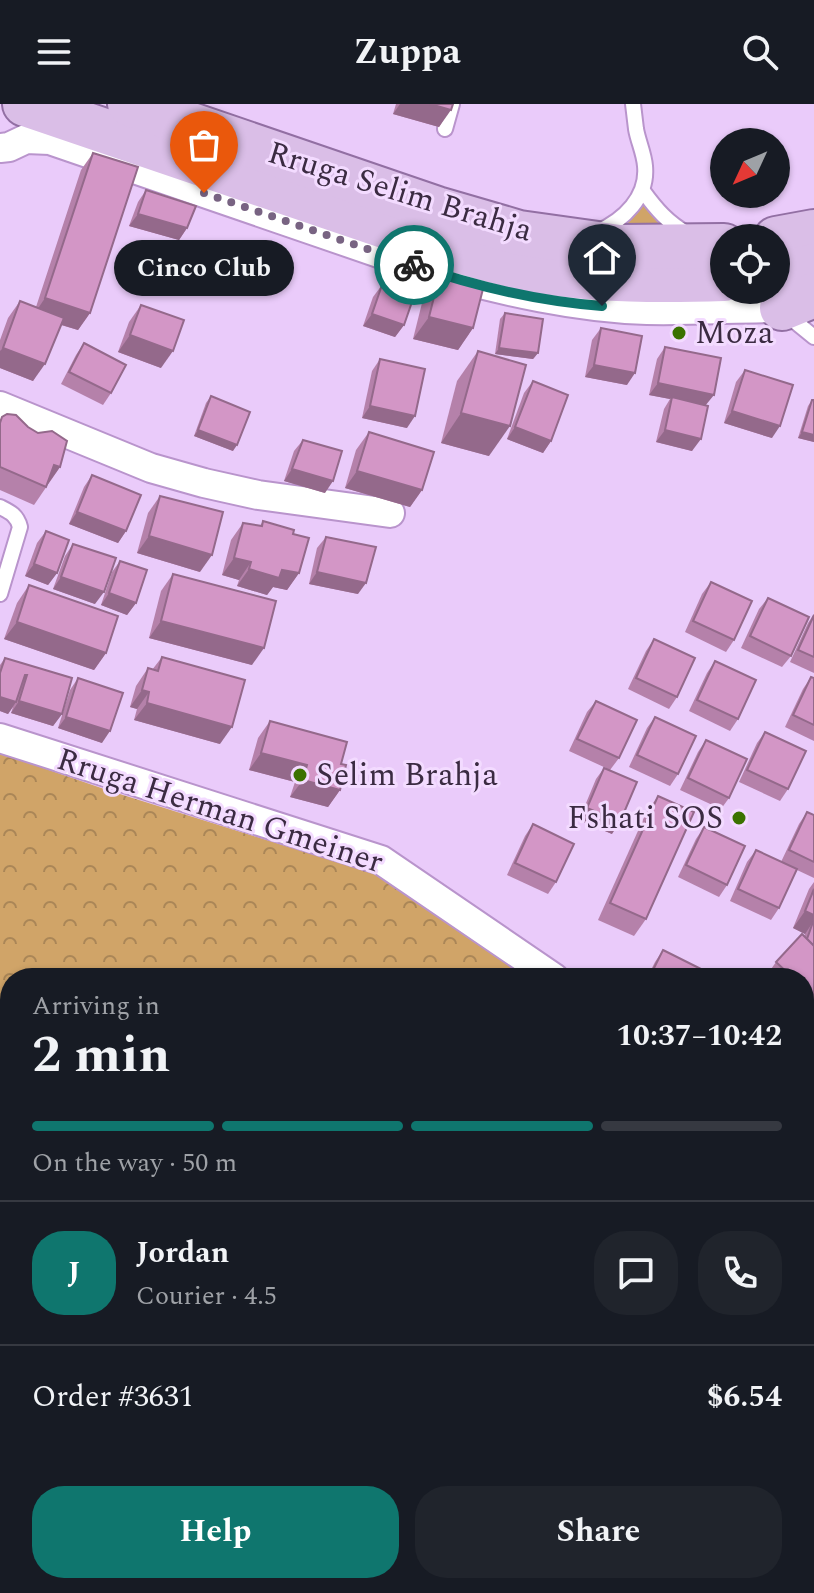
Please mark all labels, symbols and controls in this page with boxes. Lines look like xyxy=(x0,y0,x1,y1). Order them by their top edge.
text: Zuppa xyxy=(353,25,461,80)
icon: menu xyxy=(32,30,76,74)
icon: search xyxy=(738,30,782,74)
pin xyxy=(170,111,238,193)
icon: bag xyxy=(182,123,226,167)
street label: Rruga Selim Brahja xyxy=(262,128,539,256)
north arrow xyxy=(710,128,790,208)
map controls xyxy=(710,128,790,304)
pin xyxy=(568,224,636,306)
button: locate xyxy=(710,224,790,304)
courier xyxy=(374,225,454,305)
icon: home xyxy=(580,236,624,280)
callout: Cinco Club xyxy=(114,241,294,297)
icon: bike xyxy=(392,243,436,287)
text: Cinco Club xyxy=(137,248,271,288)
place label: Moza xyxy=(695,309,774,358)
marker: Moza xyxy=(670,324,688,342)
street label: Rruga Herman Gmeiner xyxy=(50,735,390,887)
place label: Selim Brahja xyxy=(316,751,498,800)
marker: Selim Brahja xyxy=(291,766,309,784)
place label: Fshati SOS xyxy=(567,794,723,843)
marker: Fshati SOS xyxy=(730,809,748,827)
text: Arriving in xyxy=(32,986,160,1026)
text: 10:37–10:42 xyxy=(616,1013,782,1059)
text: 2 min xyxy=(32,1016,170,1095)
text: On the way · 50 m xyxy=(32,1143,237,1183)
text: Jordan xyxy=(136,1230,229,1276)
button: chat xyxy=(594,1231,678,1315)
button: phone xyxy=(698,1231,782,1315)
text: J xyxy=(68,1250,80,1296)
text: Courier · 4.5 xyxy=(136,1276,277,1316)
text: Order #3631 xyxy=(32,1374,194,1420)
text: $6.54 xyxy=(707,1374,782,1420)
button: Help xyxy=(32,1486,399,1578)
button: Share xyxy=(415,1486,782,1578)

